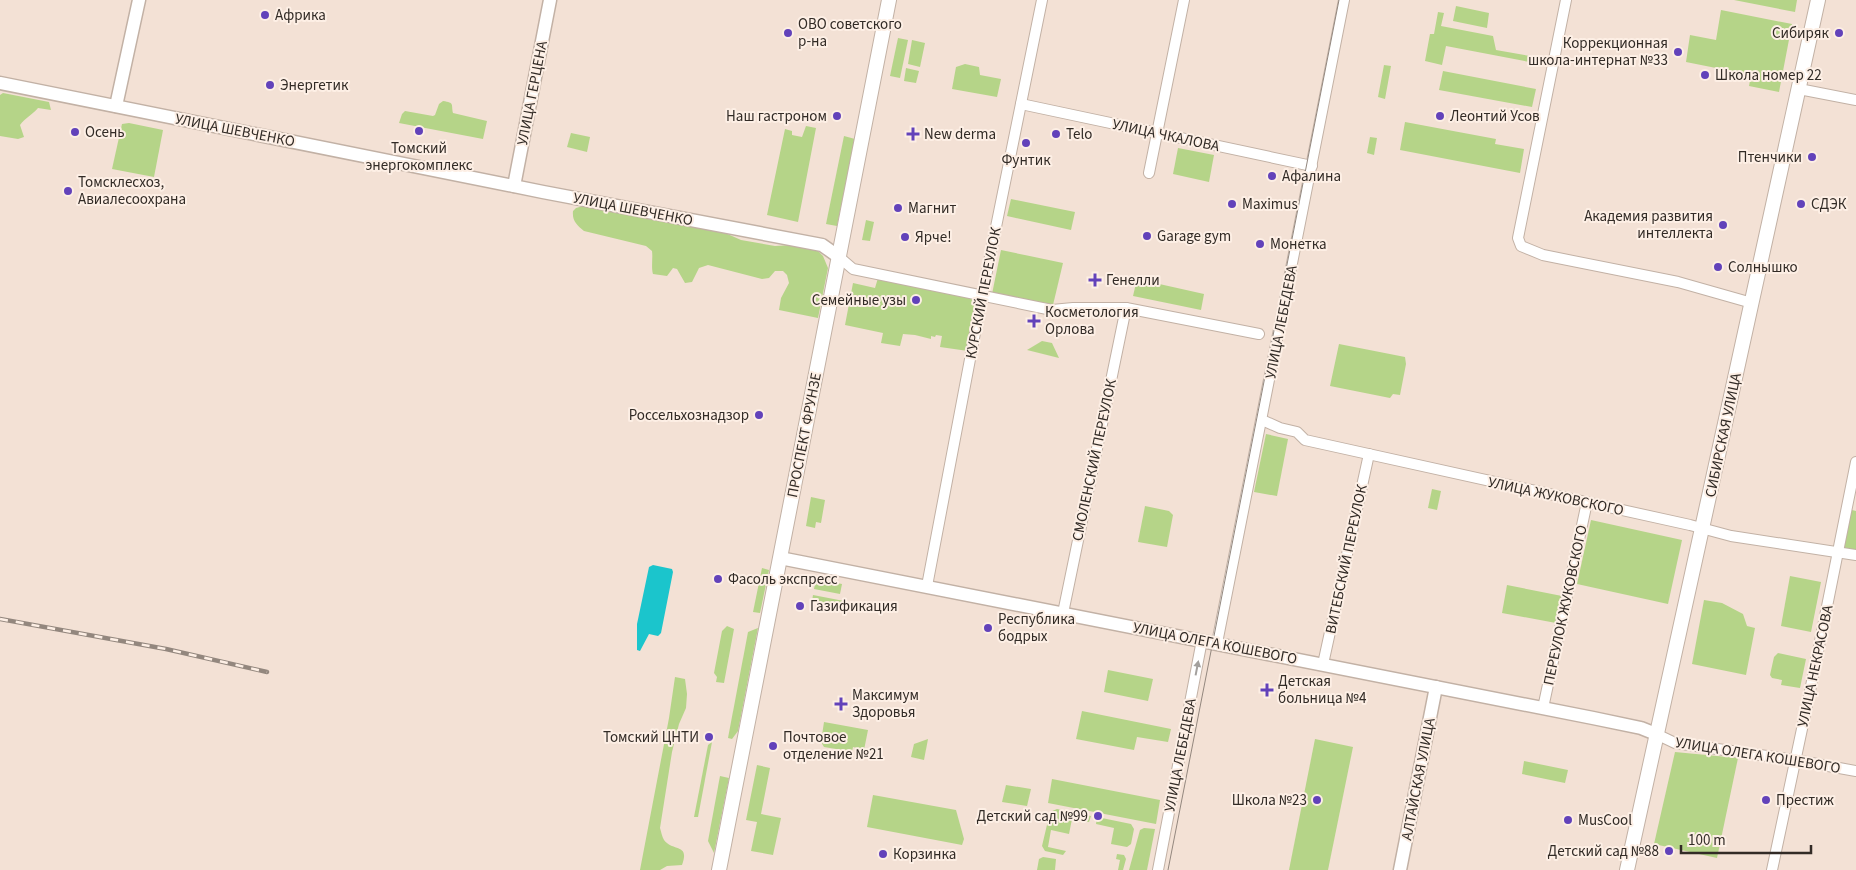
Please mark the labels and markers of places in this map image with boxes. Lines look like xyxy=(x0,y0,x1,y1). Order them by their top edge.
place label: Африка xyxy=(275,5,326,26)
marker: Африка xyxy=(259,9,271,21)
place label: ОВО советского р-на xyxy=(798,14,902,52)
place label: Сибиряк xyxy=(1772,23,1830,44)
marker: ОВО советского р-на xyxy=(782,27,794,39)
marker: Сибиряк xyxy=(1833,27,1845,39)
place label: Коррекционная школа-интернат №33 xyxy=(1528,33,1668,71)
marker: Коррекционная школа-интернат №33 xyxy=(1672,46,1684,58)
place label: Школа номер 22 xyxy=(1715,65,1822,86)
marker: Школа номер 22 xyxy=(1699,69,1711,81)
place label: Энергетик xyxy=(280,75,349,96)
marker: Энергетик xyxy=(264,79,276,91)
place label: Наш гастроном xyxy=(726,106,827,127)
place label: Леонтий Усов xyxy=(1450,106,1540,127)
marker: Наш гастроном xyxy=(831,110,843,122)
marker: Леонтий Усов xyxy=(1434,110,1446,122)
place label: Осень xyxy=(85,122,125,143)
place label: New derma xyxy=(924,124,996,145)
place label: Telo xyxy=(1066,124,1092,145)
marker: Томский энергокомплекс xyxy=(413,125,425,137)
marker: Осень xyxy=(69,126,81,138)
marker: New derma xyxy=(906,127,920,141)
marker: Telo xyxy=(1050,128,1062,140)
marker: Фунтик xyxy=(1020,137,1032,149)
place label: Томский энергокомплекс xyxy=(365,138,473,176)
place label: Птенчики xyxy=(1738,147,1802,168)
place label: Фунтик xyxy=(1001,150,1051,171)
marker: Птенчики xyxy=(1806,151,1818,163)
place label: Афалина xyxy=(1282,166,1341,187)
marker: Афалина xyxy=(1266,170,1278,182)
place label: Томсклесхоз, Авиалесоохрана xyxy=(78,172,186,210)
marker: Томсклесхоз, Авиалесоохрана xyxy=(62,185,74,197)
place label: Maximus xyxy=(1242,194,1298,215)
place label: СДЭК xyxy=(1811,194,1847,215)
place label: Магнит xyxy=(908,198,957,219)
marker: Maximus xyxy=(1226,198,1238,210)
marker: СДЭК xyxy=(1795,198,1807,210)
marker: Магнит xyxy=(892,202,904,214)
place label: Академия развития интеллекта xyxy=(1584,206,1713,244)
marker: Академия развития интеллекта xyxy=(1717,219,1729,231)
place label: Garage gym xyxy=(1157,226,1231,247)
place label: Ярче! xyxy=(915,227,952,248)
marker: Garage gym xyxy=(1141,230,1153,242)
marker: Ярче! xyxy=(899,231,911,243)
place label: Монетка xyxy=(1270,234,1327,255)
marker: Монетка xyxy=(1254,238,1266,250)
place label: Солнышко xyxy=(1728,257,1798,278)
marker: Солнышко xyxy=(1712,261,1724,273)
place label: Генелли xyxy=(1106,270,1160,291)
marker: Генелли xyxy=(1088,273,1102,287)
place label: Семейные узы xyxy=(812,290,906,311)
marker: Семейные узы xyxy=(910,294,922,306)
place label: Косметология Орлова xyxy=(1045,302,1139,340)
marker: Косметология Орлова xyxy=(1027,314,1041,328)
place label: Россельхознадзор xyxy=(629,405,749,426)
marker: Россельхознадзор xyxy=(753,409,765,421)
place label: Фасоль экспресс xyxy=(728,569,838,590)
marker: Фасоль экспресс xyxy=(712,573,724,585)
place label: Газификация xyxy=(810,596,898,617)
marker: Газификация xyxy=(794,600,806,612)
place label: Республика бодрых xyxy=(998,609,1075,647)
marker: Республика бодрых xyxy=(982,622,994,634)
place label: Детская больница №4 xyxy=(1278,671,1367,709)
marker: Детская больница №4 xyxy=(1260,683,1274,697)
place label: Максимум Здоровья xyxy=(852,685,919,723)
marker: Максимум Здоровья xyxy=(834,697,848,711)
place label: Томский ЦНТИ xyxy=(603,727,699,748)
place label: Почтовое отделение №21 xyxy=(783,727,884,765)
marker: Томский ЦНТИ xyxy=(703,731,715,743)
marker: Почтовое отделение №21 xyxy=(767,740,779,752)
place label: Школа №23 xyxy=(1232,790,1307,811)
place label: Престиж xyxy=(1776,790,1835,811)
marker: Школа №23 xyxy=(1311,794,1323,806)
marker: Престиж xyxy=(1760,794,1772,806)
place label: Детский сад №99 xyxy=(977,806,1088,827)
marker: Детский сад №99 xyxy=(1092,810,1104,822)
place label: MusCool xyxy=(1578,810,1632,831)
marker: MusCool xyxy=(1562,814,1574,826)
place label: Детский сад №88 xyxy=(1548,841,1659,862)
place label: Корзинка xyxy=(893,844,956,865)
marker: Детский сад №88 xyxy=(1663,845,1675,857)
marker: Корзинка xyxy=(877,848,889,860)

